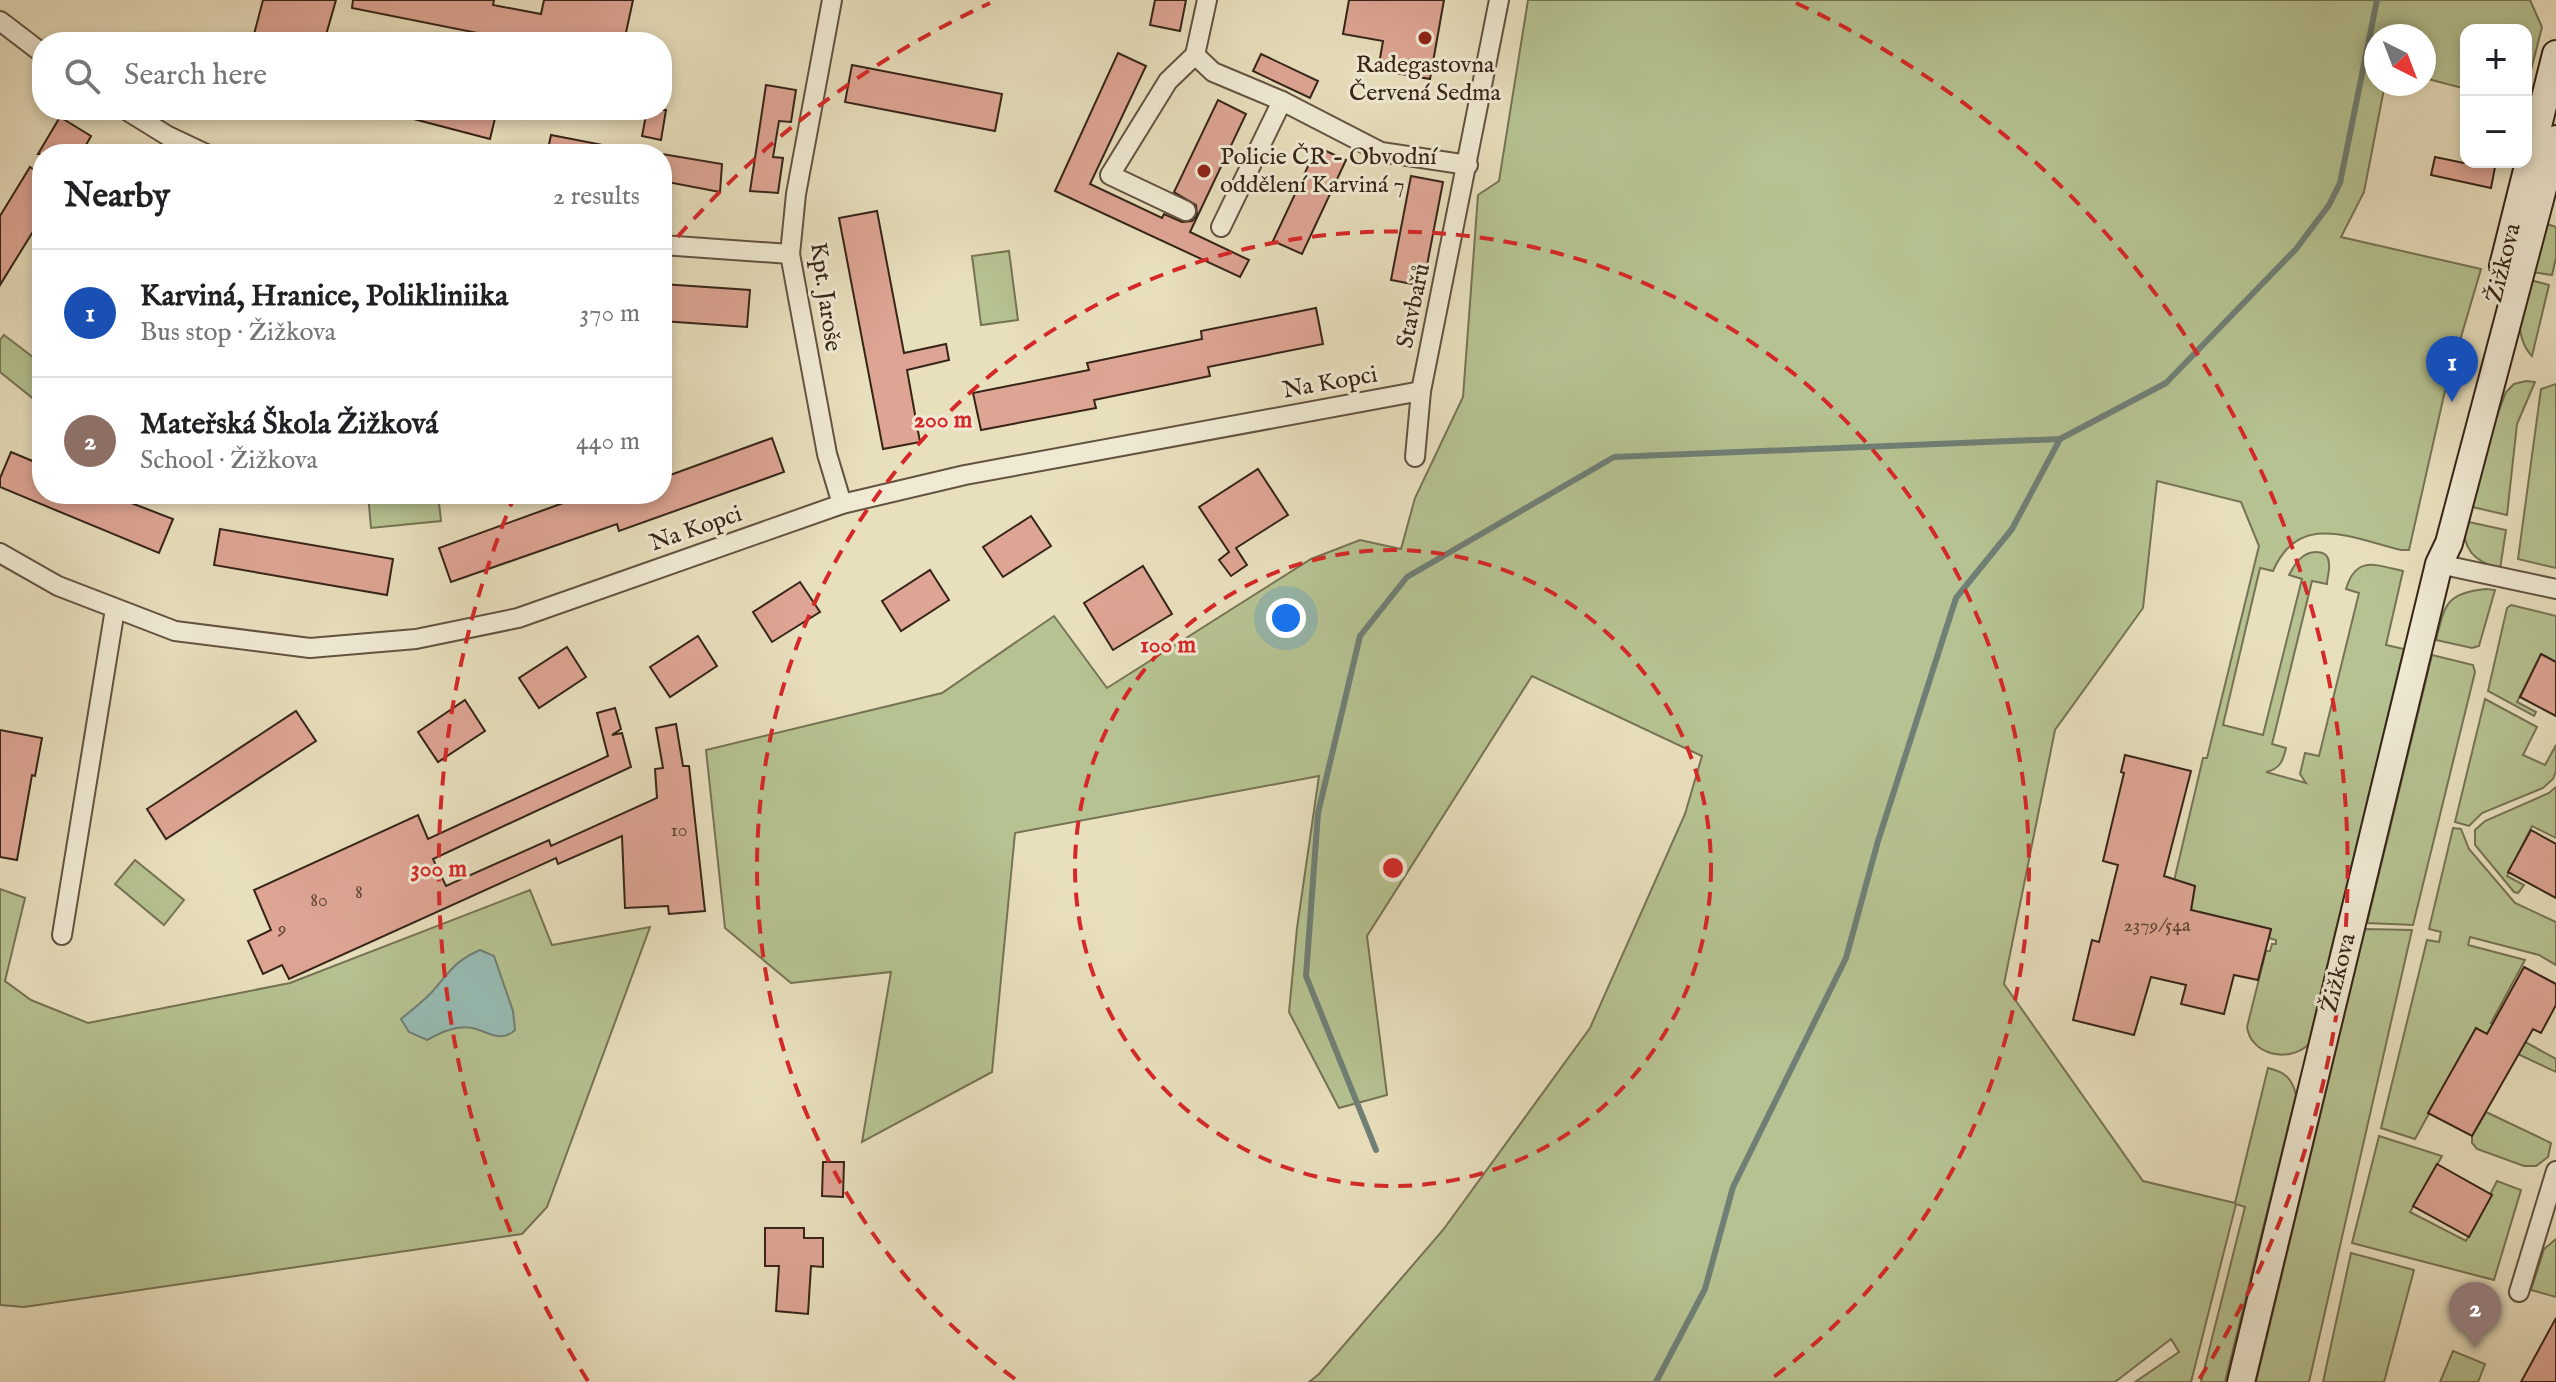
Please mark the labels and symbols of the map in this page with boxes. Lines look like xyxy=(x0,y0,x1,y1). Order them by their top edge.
north arrow xyxy=(2364,24,2436,96)
marker: Radegastovna Červená Sedma xyxy=(1416,29,1434,47)
place label: Radegastovna Červená Sedma xyxy=(1349,50,1502,109)
place label: Policie ČR - Obvodní oddělení Karviná 7 xyxy=(1220,142,1438,201)
marker: Policie ČR - Obvodní oddělení Karviná 7 xyxy=(1195,162,1213,180)
street label: Žižkova xyxy=(2479,220,2529,306)
street label: Kpt. Jaroše xyxy=(802,241,848,353)
street label: Stavbařů xyxy=(1390,261,1438,351)
pin: 1 xyxy=(2426,336,2478,402)
street label: Na Kopci xyxy=(1280,359,1380,407)
text: 200 m xyxy=(914,405,973,436)
street label: Na Kopci xyxy=(646,499,746,559)
your location xyxy=(1266,598,1306,638)
text: 100 m xyxy=(1140,630,1197,661)
house number: 10 xyxy=(670,818,688,843)
text: 300 m xyxy=(411,854,468,885)
centre of rings xyxy=(1379,854,1407,882)
house number: 8 xyxy=(355,880,363,905)
house number: 80 xyxy=(310,888,328,913)
house number: 2379/54a xyxy=(2123,913,2191,938)
house number: 9 xyxy=(277,916,286,941)
street label: Žižkova xyxy=(2314,930,2364,1016)
pin: 2 xyxy=(2449,1282,2501,1348)

